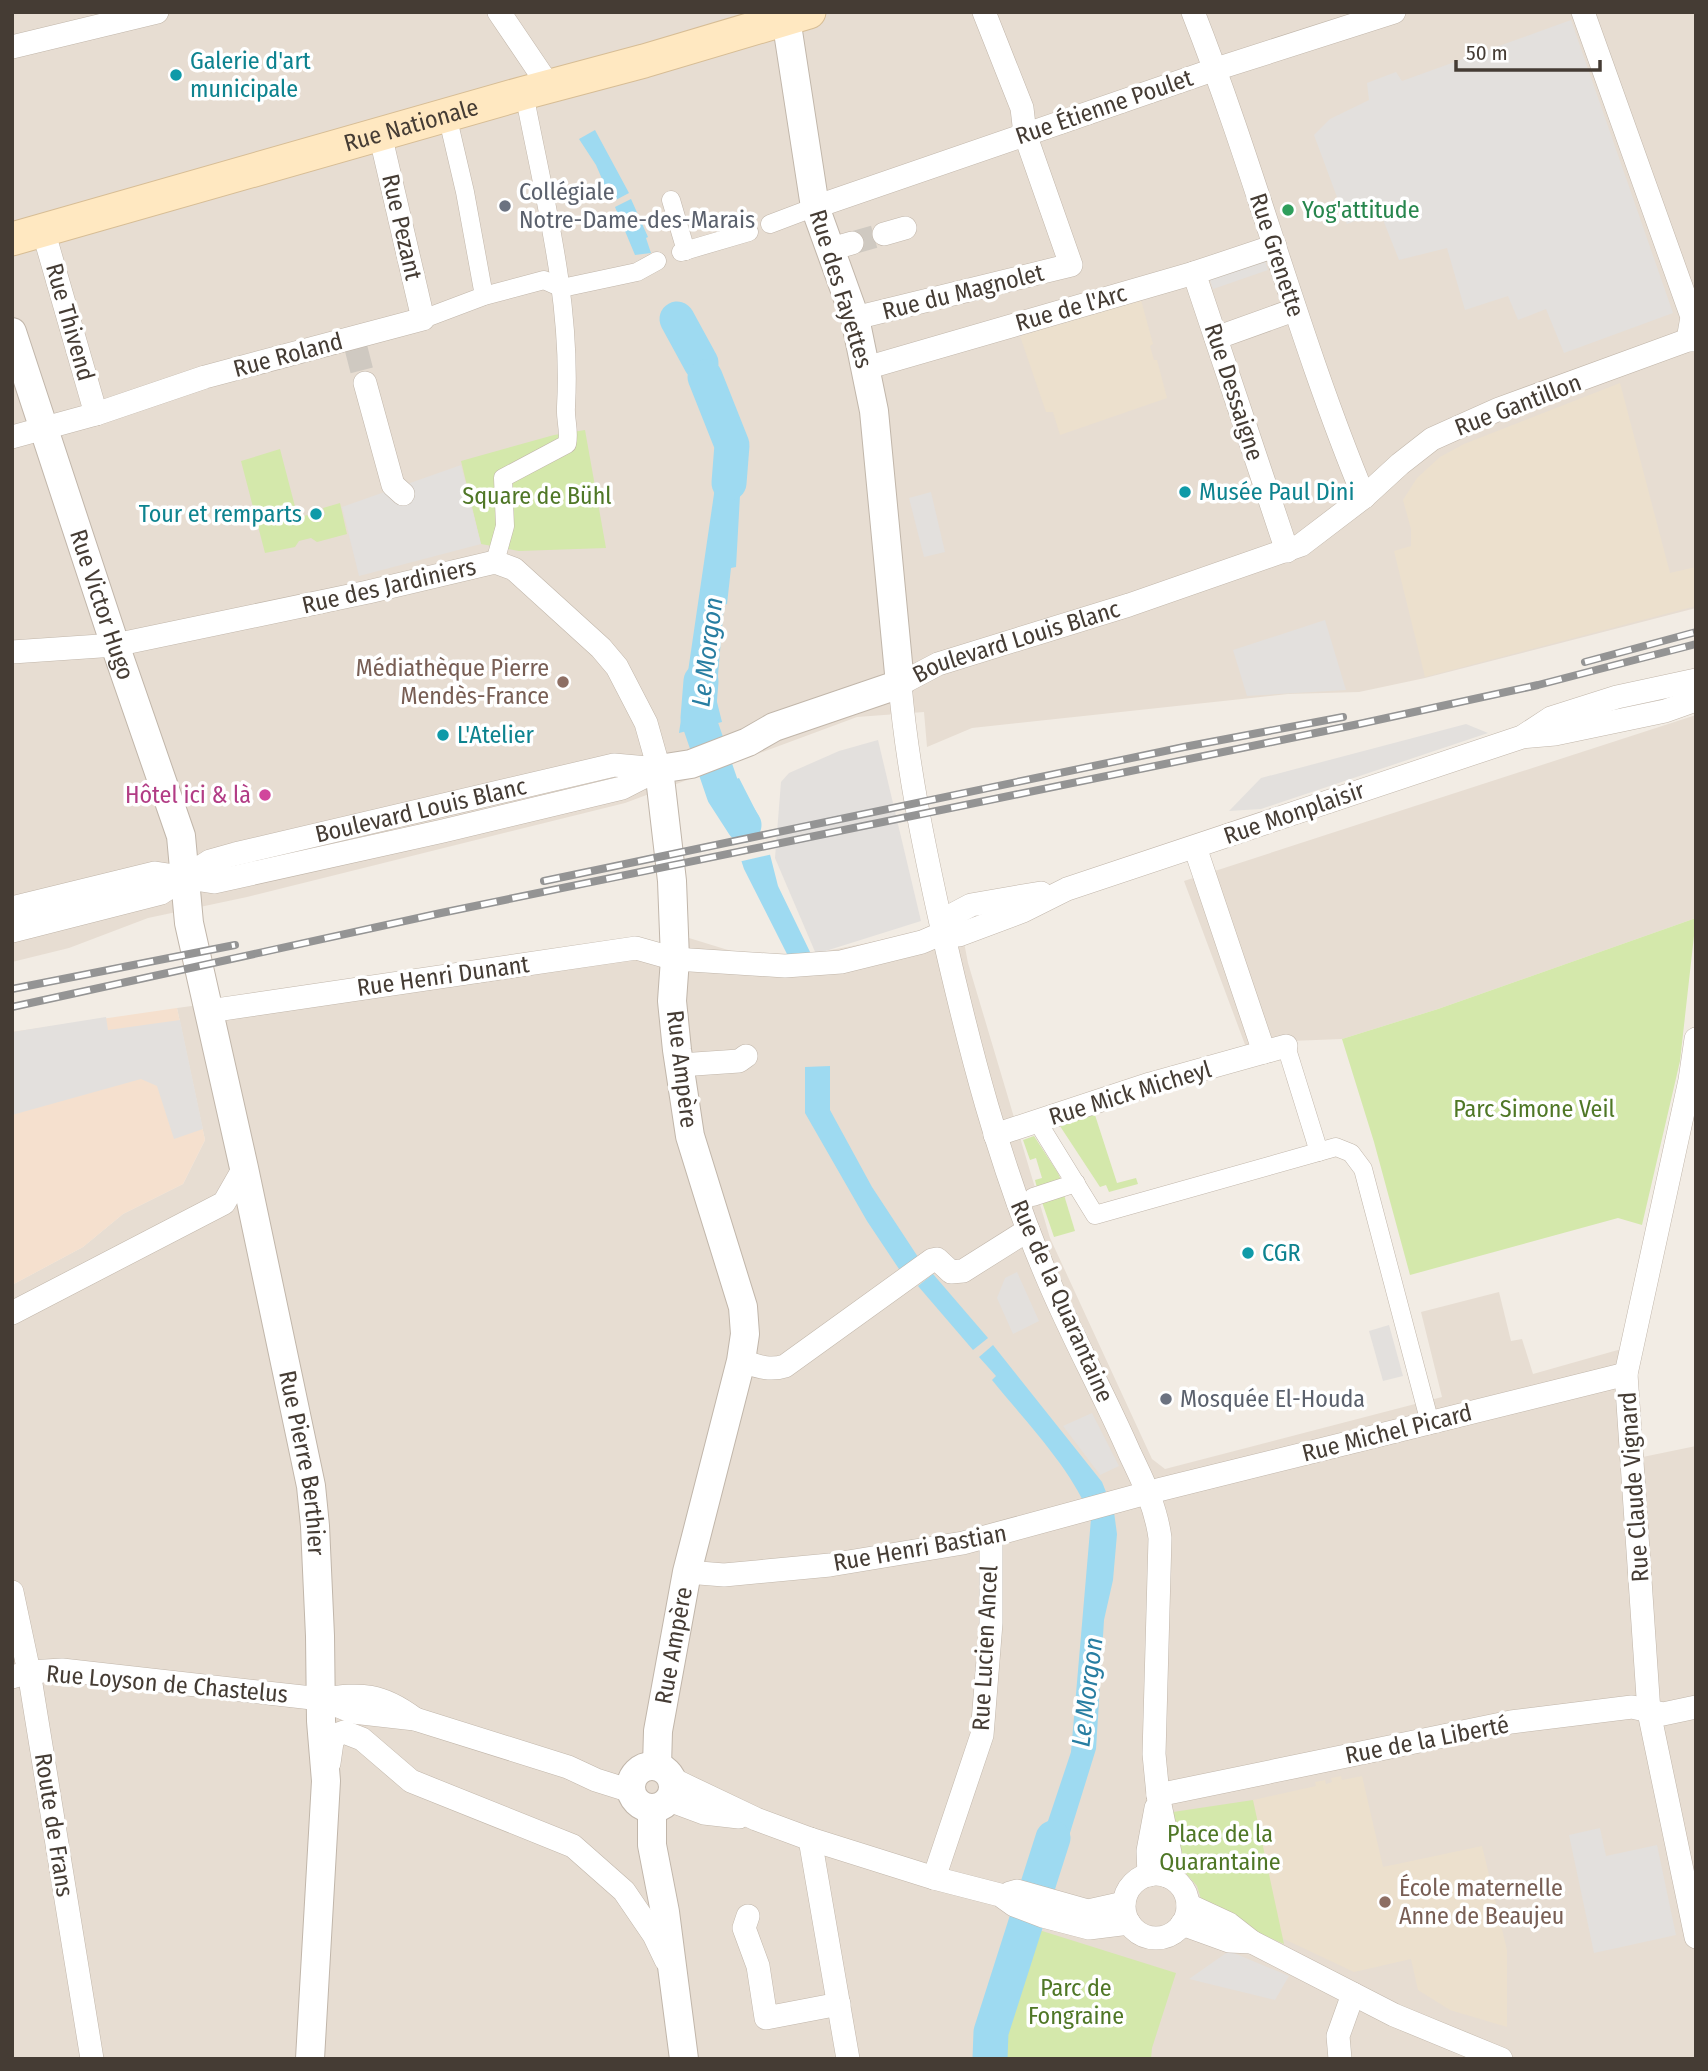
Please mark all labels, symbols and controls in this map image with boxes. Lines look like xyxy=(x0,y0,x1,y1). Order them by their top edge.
scale bar xyxy=(1456,28,1600,72)
text: 50 m xyxy=(1466,40,1508,66)
place label: Galerie d'art municipale xyxy=(190,47,311,103)
street label: Rue Étienne Poulet xyxy=(1011,63,1196,150)
marker: Galerie d'art municipale xyxy=(168,67,184,83)
street label: Rue Nationale xyxy=(341,93,481,158)
street label: Rue Pezant xyxy=(376,171,428,283)
place label: Collégiale Notre-Dame-des-Marais xyxy=(519,178,755,234)
street label: Rue Grenette xyxy=(1244,190,1310,320)
place label: Yog'attitude xyxy=(1302,196,1420,224)
marker: Collégiale Notre-Dame-des-Marais xyxy=(497,198,513,214)
marker: Yog'attitude xyxy=(1280,202,1296,218)
street label: Rue des Fayettes xyxy=(804,206,878,372)
street label: Rue du Magnolet xyxy=(879,258,1047,326)
street label: Rue Thivend xyxy=(40,260,100,384)
street label: Rue de l'Arc xyxy=(1012,279,1130,337)
street label: Rue Dessaigne xyxy=(1199,320,1269,464)
street label: Rue Roland xyxy=(230,327,346,383)
street label: Rue Gantillon xyxy=(1451,368,1585,442)
place label: Musée Paul Dini xyxy=(1199,478,1355,506)
park label: Square de Bühl xyxy=(462,482,612,510)
marker: Musée Paul Dini xyxy=(1177,484,1193,500)
place label: Tour et remparts xyxy=(139,500,302,528)
marker: Tour et remparts xyxy=(308,506,324,522)
street label: Rue Victor Hugo xyxy=(64,526,140,683)
street label: Rue des Jardiniers xyxy=(299,552,479,620)
water label: Le Morgon xyxy=(685,595,730,709)
street label: Boulevard Louis Blanc xyxy=(908,595,1123,689)
place label: Médiathèque Pierre Mendès-France xyxy=(356,654,549,710)
marker: Médiathèque Pierre Mendès-France xyxy=(555,674,571,690)
place label: L'Atelier xyxy=(457,721,535,749)
marker: L'Atelier xyxy=(435,727,451,743)
street label: Boulevard Louis Blanc xyxy=(312,772,529,849)
street label: Rue Monplaisir xyxy=(1220,776,1369,850)
place label: Hôtel ici & là xyxy=(125,781,251,809)
marker: Hôtel ici & là xyxy=(257,787,273,803)
street label: Rue Henri Dunant xyxy=(355,950,531,1002)
street label: Rue Ampère xyxy=(661,1009,703,1129)
street label: Rue Mick Micheyl xyxy=(1045,1055,1215,1131)
park label: Parc Simone Veil xyxy=(1453,1095,1615,1123)
street label: Rue de la Quarantaine xyxy=(1005,1195,1119,1407)
place label: CGR xyxy=(1262,1239,1301,1267)
marker: CGR xyxy=(1240,1245,1256,1261)
street label: Rue Pierre Berthier xyxy=(273,1368,330,1557)
place label: Mosquée El-Houda xyxy=(1180,1385,1365,1413)
marker: Mosquée El-Houda xyxy=(1158,1391,1174,1407)
street label: Rue Claude Vignard xyxy=(1613,1391,1655,1583)
street label: Rue Michel Picard xyxy=(1299,1398,1475,1468)
street label: Rue Henri Bastian xyxy=(831,1519,1009,1577)
street label: Rue Lucien Ancel xyxy=(967,1565,1003,1731)
street label: Rue Ampère xyxy=(649,1585,698,1706)
water label: Le Morgon xyxy=(1065,1635,1110,1749)
street label: Rue Loyson de Chastelus xyxy=(45,1659,289,1709)
street label: Rue de la Liberté xyxy=(1343,1710,1511,1770)
street label: Route de Frans xyxy=(29,1751,79,1899)
park label: Place de la Quarantaine xyxy=(1159,1820,1281,1876)
place label: École maternelle Anne de Beaujeu xyxy=(1399,1873,1564,1930)
marker: École maternelle Anne de Beaujeu xyxy=(1377,1894,1393,1910)
park label: Parc de Fongraine xyxy=(1028,1974,1124,2030)

